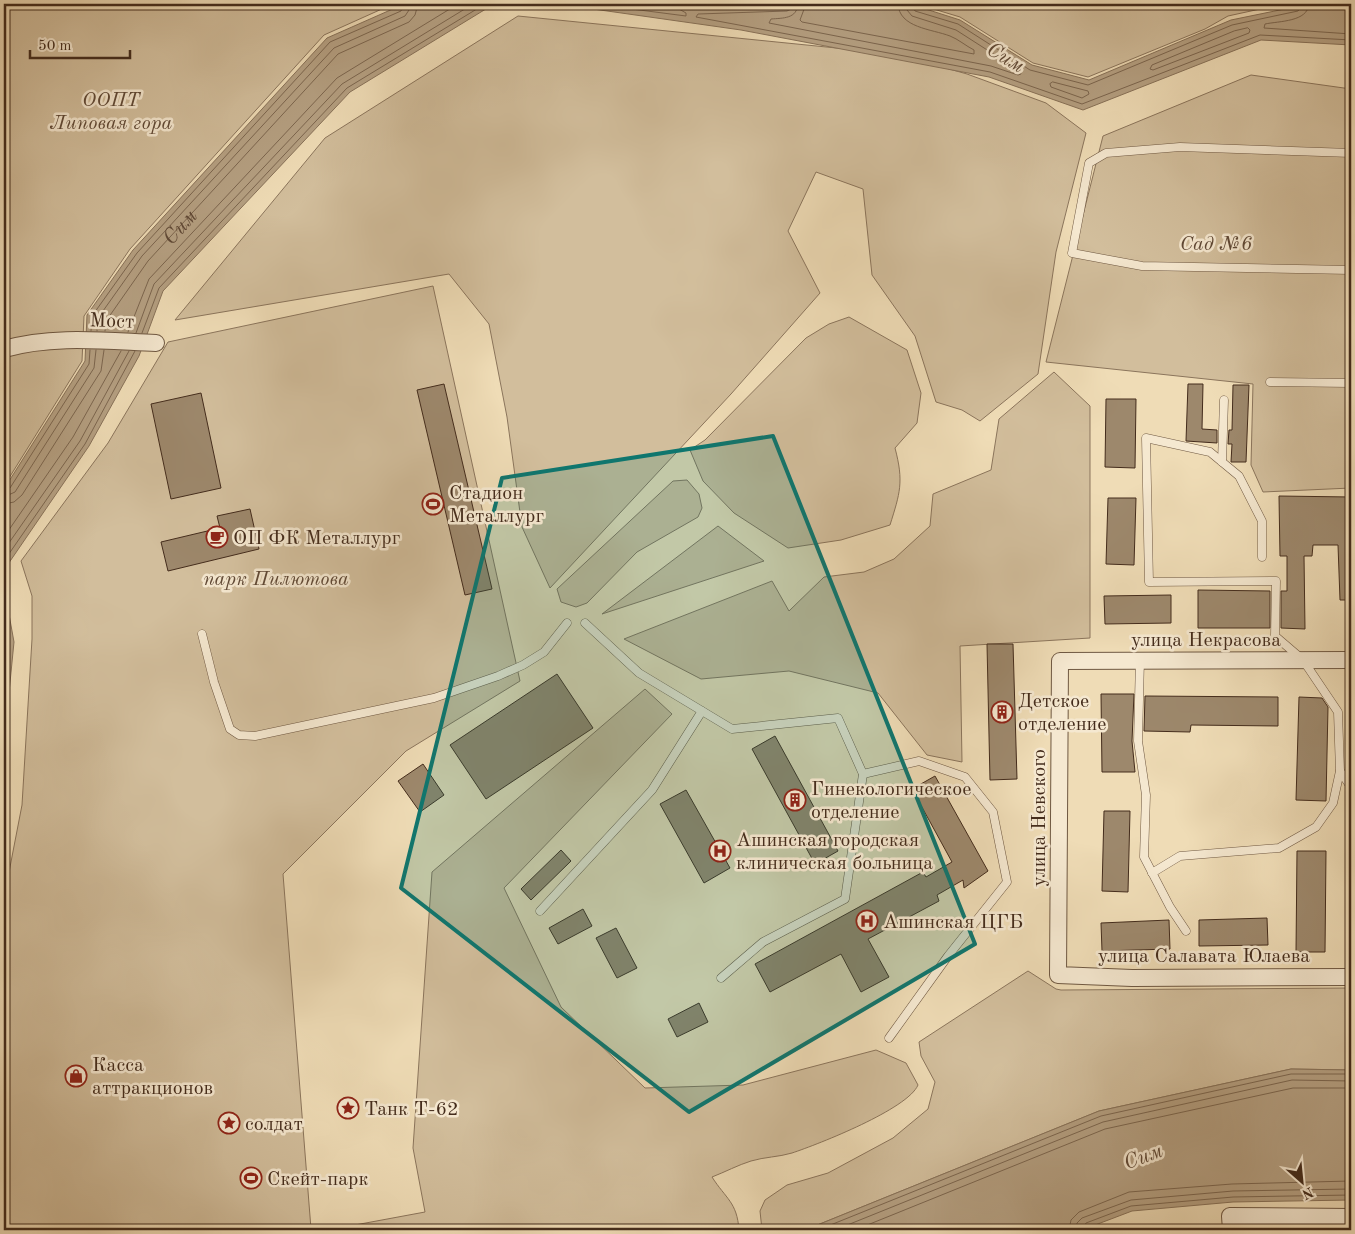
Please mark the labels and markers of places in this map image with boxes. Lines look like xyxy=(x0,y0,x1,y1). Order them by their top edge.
place label: Стадион Металлург xyxy=(449,484,544,527)
sports icon: Стадион Металлург xyxy=(421,492,445,516)
cafe icon: ОП ФК Металлург xyxy=(205,525,229,549)
place label: ОП ФК Металлург xyxy=(233,529,400,549)
place label: Детское отделение xyxy=(1018,692,1107,735)
building icon: Детское отделение xyxy=(990,700,1014,724)
place label: Гинекологическое отделение xyxy=(811,780,971,823)
building icon: Гинекологическое отделение xyxy=(783,788,807,812)
place label: Ашинская городская клиническая больница xyxy=(736,831,933,874)
hospital icon: Ашинская городская клиническая больница xyxy=(708,839,732,863)
hospital icon: Ашинская ЦГБ xyxy=(855,909,879,933)
place label: Ашинская ЦГБ xyxy=(883,913,1023,933)
place label: Касса аттракционов xyxy=(92,1056,213,1099)
shop icon: Касса аттракционов xyxy=(64,1064,88,1088)
place icon: Танк Т-62 xyxy=(336,1096,360,1120)
place label: Танк Т-62 xyxy=(364,1100,459,1120)
place icon: солдат xyxy=(217,1111,241,1135)
place label: солдат xyxy=(245,1115,303,1135)
sports icon: Скейт-парк xyxy=(239,1166,263,1190)
place label: Скейт-парк xyxy=(267,1170,368,1190)

